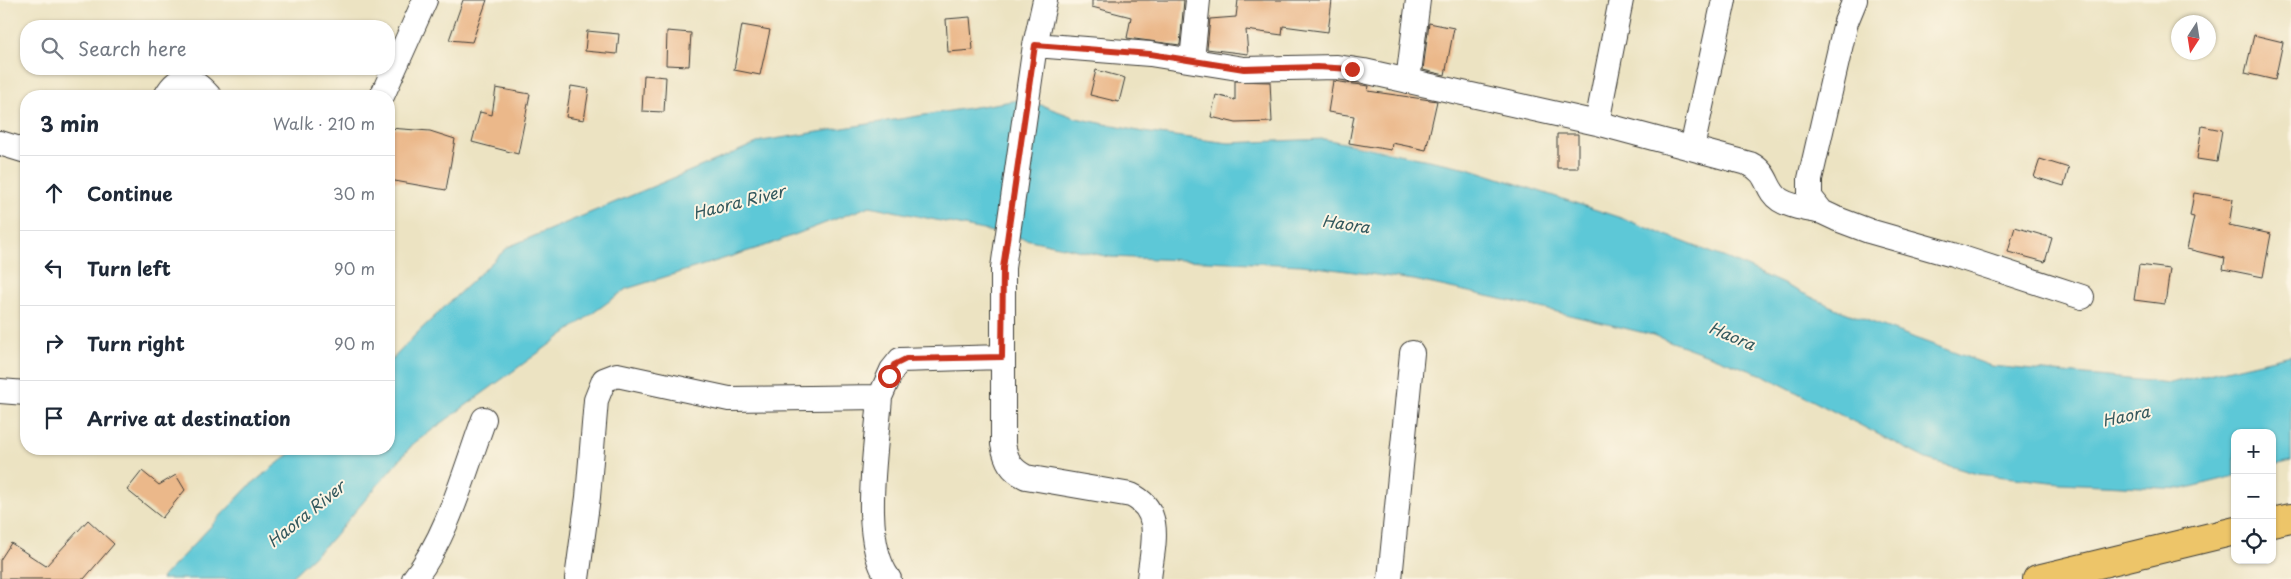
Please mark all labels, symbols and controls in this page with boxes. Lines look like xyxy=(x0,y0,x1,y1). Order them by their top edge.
north arrow xyxy=(2171,15,2216,60)
search box xyxy=(20,20,395,75)
icon: search xyxy=(38,34,66,62)
text: Search here xyxy=(78,34,187,62)
route end xyxy=(1341,58,1364,81)
text: 3 min xyxy=(40,107,99,139)
text: Walk · 210 m xyxy=(273,111,375,135)
water label: Haora River xyxy=(690,177,789,224)
icon: ahead xyxy=(40,179,68,207)
text: Continue xyxy=(87,179,173,207)
text: 30 m xyxy=(333,181,375,205)
water label: Haora xyxy=(1321,208,1373,238)
icon: left xyxy=(40,254,68,282)
text: Turn left xyxy=(87,254,171,282)
text: 90 m xyxy=(334,256,375,280)
water label: Haora xyxy=(1706,315,1760,356)
icon: right xyxy=(40,329,68,357)
text: Turn right xyxy=(87,329,185,357)
text: 90 m xyxy=(334,331,375,355)
route start xyxy=(878,365,901,388)
water label: Haora xyxy=(2100,398,2153,432)
icon: arrive xyxy=(40,404,68,432)
text: Arrive at destination xyxy=(87,404,291,432)
map controls xyxy=(2231,429,2276,564)
button: + xyxy=(2231,429,2276,474)
water label: Haora River xyxy=(261,473,351,552)
button: − xyxy=(2231,474,2276,519)
button: locate xyxy=(2231,519,2276,564)

